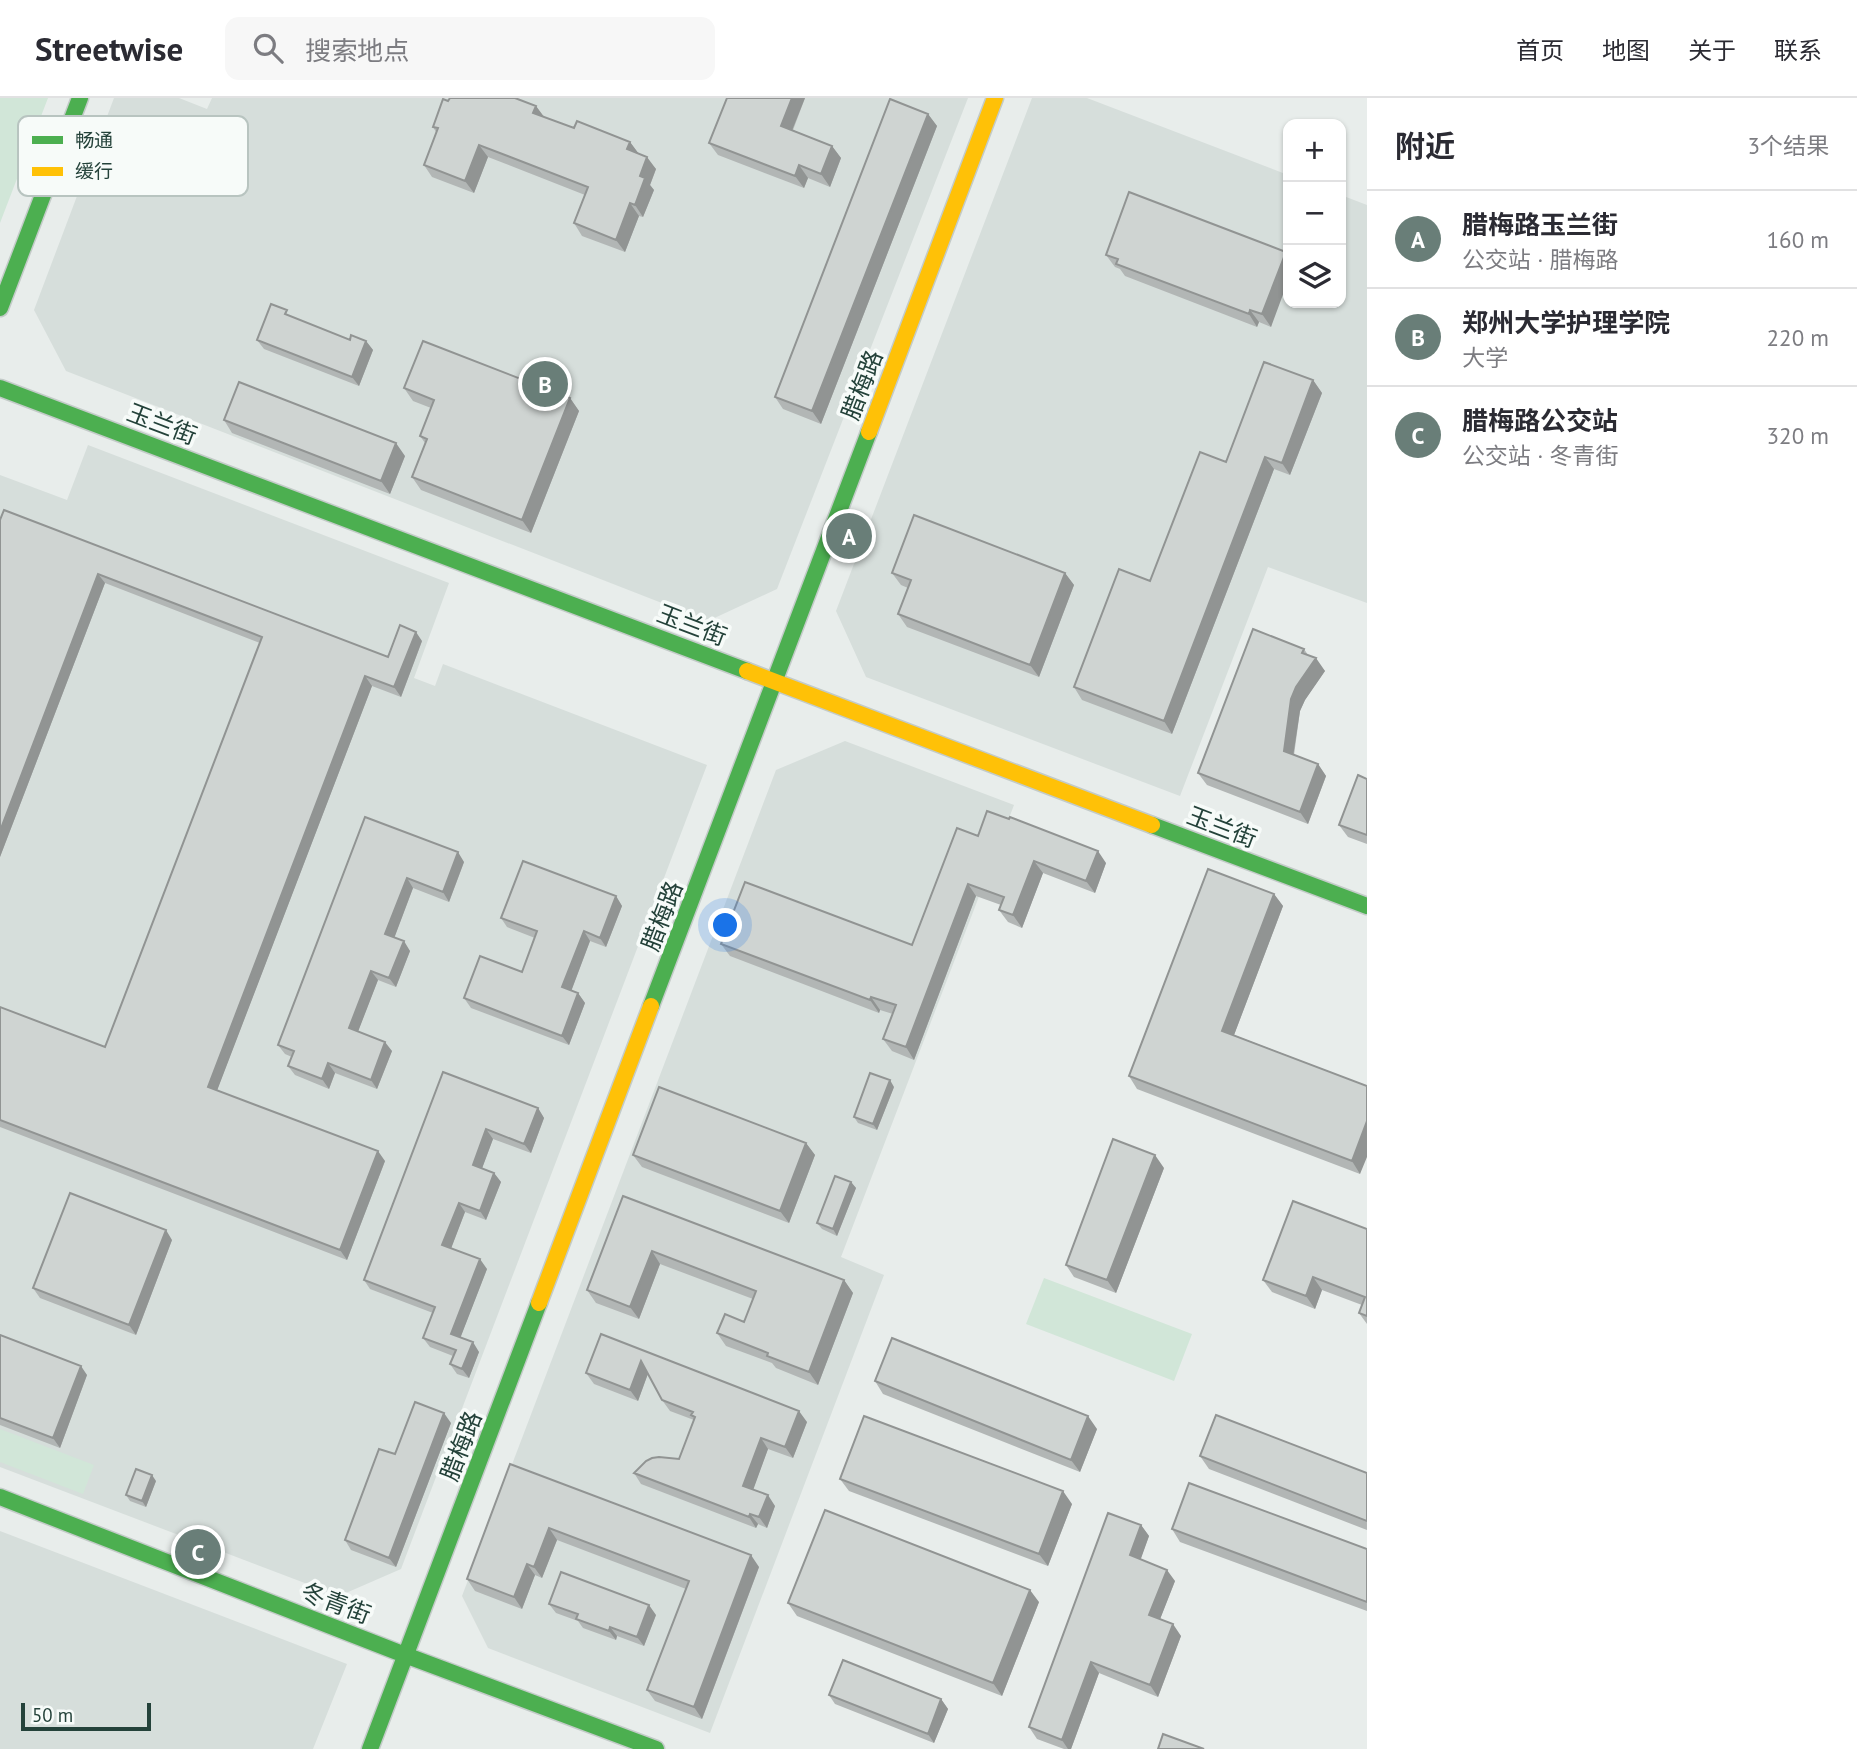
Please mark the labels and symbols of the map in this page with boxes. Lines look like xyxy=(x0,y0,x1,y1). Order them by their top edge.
legend xyxy=(18,116,248,196)
text: 畅通 xyxy=(75,128,113,152)
text: 缓行 xyxy=(75,159,113,183)
street label: 腊梅路 xyxy=(835,346,889,424)
pin: B xyxy=(522,358,568,410)
street label: 玉兰街 xyxy=(123,397,201,451)
pin: A xyxy=(826,510,872,562)
street label: 玉兰街 xyxy=(653,598,731,652)
street label: 玉兰街 xyxy=(1183,800,1261,854)
street label: 腊梅路 xyxy=(635,877,689,955)
your location xyxy=(708,908,742,942)
street label: 腊梅路 xyxy=(434,1407,488,1485)
pin: C xyxy=(175,1526,221,1578)
street label: 冬青街 xyxy=(297,1576,375,1630)
scale bar xyxy=(21,1700,150,1732)

